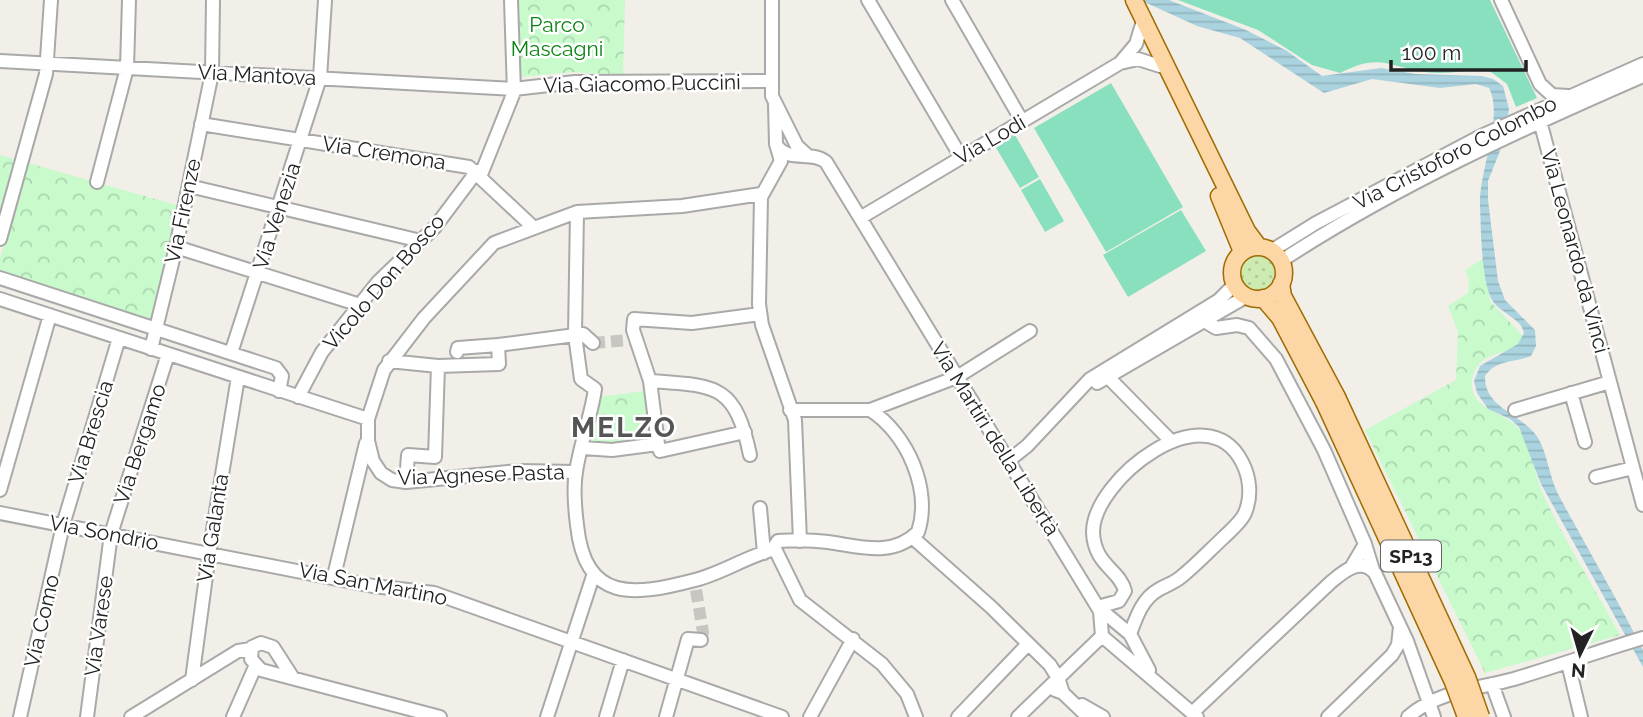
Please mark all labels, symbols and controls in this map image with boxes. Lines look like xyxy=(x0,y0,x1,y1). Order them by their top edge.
park label: Parco Mascagni xyxy=(511,12,603,61)
scale bar xyxy=(1391,28,1526,72)
text: 100 m xyxy=(1402,40,1461,65)
street label: Via Mantova xyxy=(197,59,317,90)
street label: Via Giacomo Puccini xyxy=(543,69,741,98)
street label: Via Cristoforo Colombo xyxy=(1349,90,1561,215)
street label: Via Lodi xyxy=(950,109,1030,170)
street label: Via Cremona xyxy=(320,130,448,175)
street label: Via Leonardo da Vinci xyxy=(1536,146,1615,356)
street label: Via Firenze xyxy=(159,156,206,266)
street label: Via Venezia xyxy=(248,159,306,272)
street label: Vicolo Don Bosco xyxy=(318,209,449,355)
street label: Via Martiri della Libertà xyxy=(926,337,1065,540)
street label: Via Brescia xyxy=(63,377,118,487)
street label: Via Bergamo xyxy=(108,380,171,507)
district label: MELZO xyxy=(571,411,677,444)
street label: Via Agnese Pasta xyxy=(397,459,565,490)
street label: Via Galanta xyxy=(192,472,233,584)
street label: Via Sondrio xyxy=(47,510,161,555)
road number: SP13 xyxy=(1381,540,1441,572)
street label: Via San Martino xyxy=(297,557,450,610)
street label: Via Como xyxy=(19,572,64,670)
street label: Via Varese xyxy=(79,574,118,678)
north arrow xyxy=(1545,619,1615,689)
text: N xyxy=(1570,659,1587,683)

